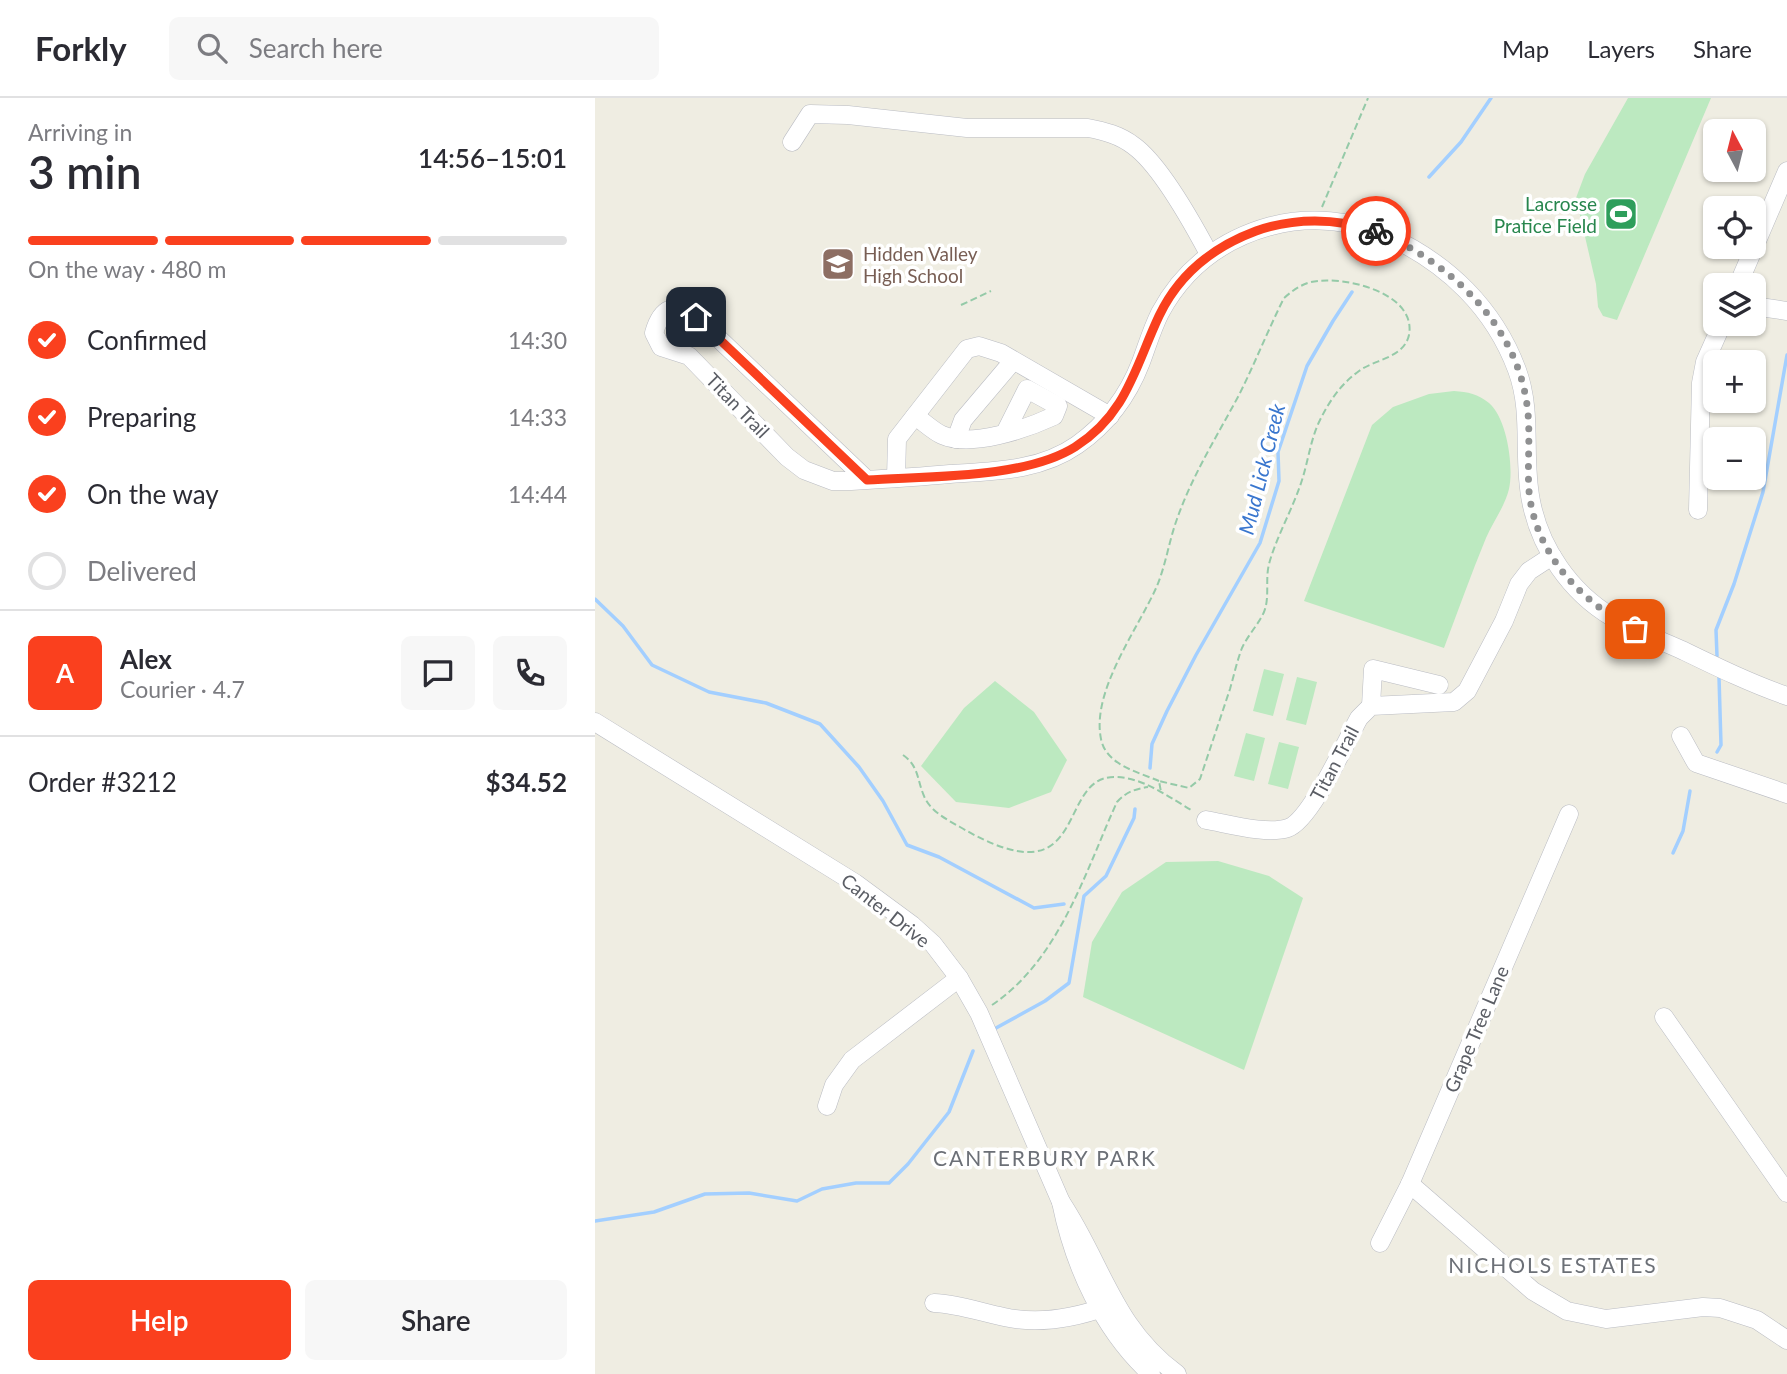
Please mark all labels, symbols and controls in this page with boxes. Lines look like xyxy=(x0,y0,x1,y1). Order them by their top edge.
search box xyxy=(169,17,659,80)
text: Forkly xyxy=(35,28,127,68)
icon: search xyxy=(193,29,231,67)
text: Search here xyxy=(249,32,383,64)
text: Map xyxy=(1502,34,1549,63)
text: Layers xyxy=(1587,34,1655,63)
text: Share xyxy=(1693,34,1752,63)
text: Arriving in xyxy=(28,118,132,146)
north arrow xyxy=(1703,119,1766,182)
map controls xyxy=(1703,119,1766,490)
text: 14:56–15:01 xyxy=(418,142,567,174)
text: 3 min xyxy=(28,144,142,199)
place label: Lacrosse Pratice Field xyxy=(1494,192,1597,237)
sports icon: Lacrosse Pratice Field xyxy=(1602,195,1640,233)
courier xyxy=(1341,196,1411,266)
button: locate xyxy=(1703,196,1766,259)
icon: bike xyxy=(1357,212,1395,250)
place label: Hidden Valley High School xyxy=(863,242,978,287)
school or university icon: Hidden Valley High School xyxy=(819,245,857,283)
text: On the way · 480 m xyxy=(28,255,227,283)
button: layers xyxy=(1703,273,1766,336)
pin xyxy=(666,287,726,347)
icon: home xyxy=(677,298,715,336)
icon: check xyxy=(28,321,66,359)
text: Confirmed xyxy=(87,324,207,356)
text: 14:30 xyxy=(508,326,567,354)
button: + xyxy=(1703,350,1766,413)
street label: Titan Trail xyxy=(702,368,774,442)
icon: check xyxy=(28,398,66,436)
water label: Mud Lick Creek xyxy=(1233,400,1290,537)
text: Preparing xyxy=(87,401,196,433)
text: 14:33 xyxy=(508,403,567,431)
button: − xyxy=(1703,427,1766,490)
icon: check xyxy=(28,475,66,513)
text: On the way xyxy=(87,478,219,510)
text: 14:44 xyxy=(508,480,567,508)
text: Delivered xyxy=(87,555,197,587)
pin xyxy=(1605,599,1665,659)
icon: bag xyxy=(1616,610,1654,648)
button: chat xyxy=(401,636,475,710)
button: phone xyxy=(493,636,567,710)
text: Alex xyxy=(120,643,172,675)
text: A xyxy=(56,657,74,689)
text: Courier · 4.7 xyxy=(120,675,245,703)
street label: Titan Trail xyxy=(1305,722,1363,804)
text: Order #3212 xyxy=(28,766,177,798)
text: $34.52 xyxy=(485,766,567,798)
street label: Canter Drive xyxy=(837,868,935,952)
street label: Grape Tree Lane xyxy=(1439,962,1513,1096)
district label: CANTERBURY PARK xyxy=(933,1145,1157,1170)
district label: NICHOLS ESTATES xyxy=(1448,1252,1658,1277)
button: Help xyxy=(28,1280,291,1360)
button: Share xyxy=(305,1280,567,1360)

